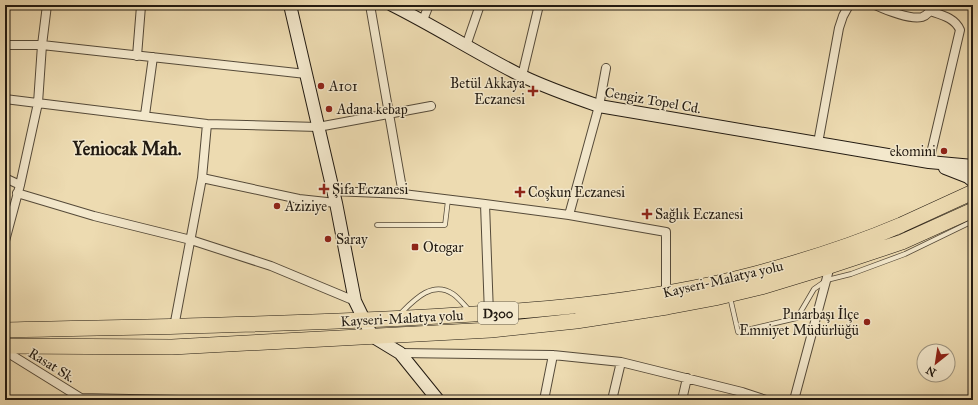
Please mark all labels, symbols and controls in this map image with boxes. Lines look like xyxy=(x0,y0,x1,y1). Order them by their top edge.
place label: Betül Akkaya Eczanesi xyxy=(450,75,525,108)
place label: A101 xyxy=(328,78,358,95)
marker: A101 xyxy=(316,81,326,91)
street label: Cengiz Topel Cd. xyxy=(603,84,702,117)
marker: Betül Akkaya Eczanesi xyxy=(528,86,538,96)
place label: Adana kebap xyxy=(336,101,408,118)
marker: Adana kebap xyxy=(324,104,334,114)
district label: Yeniocak Mah. xyxy=(72,138,182,160)
place label: ekomini xyxy=(890,143,936,160)
marker: ekomini xyxy=(939,146,949,156)
place label: Şifa Eczanesi xyxy=(332,181,408,198)
marker: Şifa Eczanesi xyxy=(319,184,329,194)
place label: Coşkun Eczanesi xyxy=(528,184,625,201)
marker: Coşkun Eczanesi xyxy=(515,187,525,197)
place label: Aziziye xyxy=(284,198,327,215)
marker: Aziziye xyxy=(272,201,282,211)
place label: Sağlık Eczanesi xyxy=(655,206,743,223)
marker: Sağlık Eczanesi xyxy=(642,209,652,219)
place label: Saray xyxy=(336,231,368,248)
marker: Saray xyxy=(323,234,333,244)
place label: Otogar xyxy=(423,239,464,256)
marker: Otogar xyxy=(410,242,420,252)
street label: Kayseri-Malatya yolu xyxy=(661,257,786,302)
road number: D300 xyxy=(478,302,518,324)
place label: Pınarbaşı İlçe Emniyet Müdürlüğü xyxy=(739,305,860,339)
street label: Kayseri-Malatya yolu xyxy=(340,307,465,330)
marker: Pınarbaşı İlçe Emniyet Müdürlüğü xyxy=(862,317,872,327)
north arrow xyxy=(916,343,956,383)
street label: Rasat Sk. xyxy=(25,344,78,387)
text: N xyxy=(923,363,939,379)

